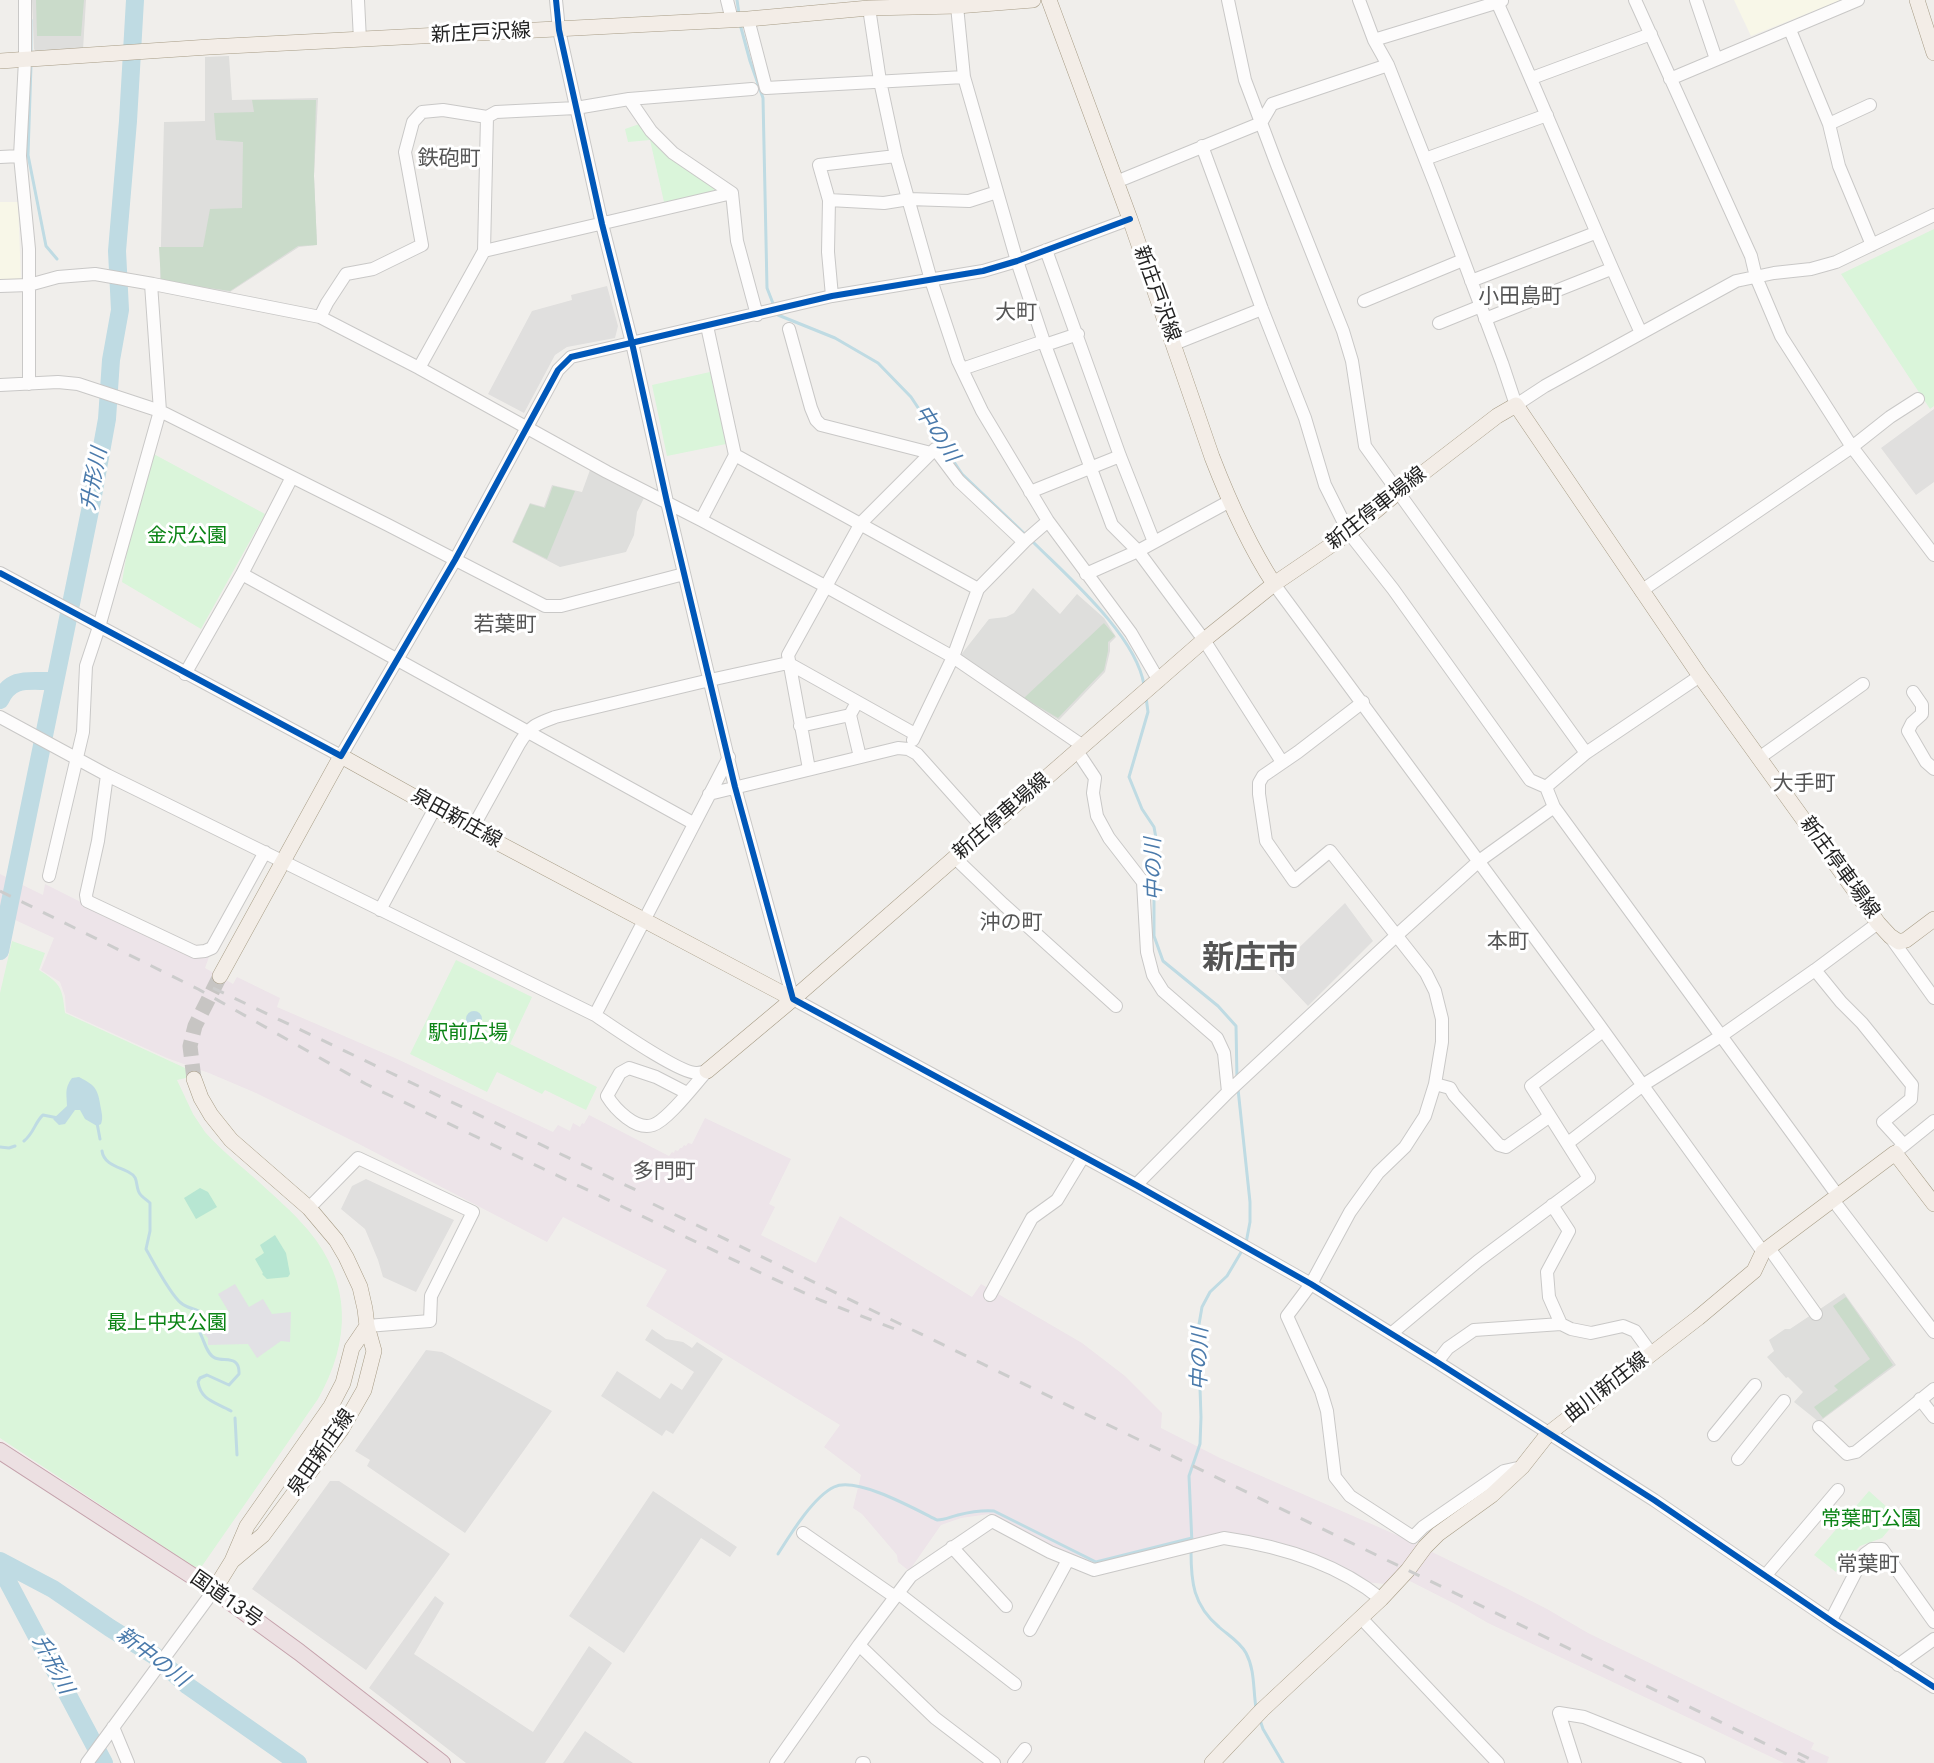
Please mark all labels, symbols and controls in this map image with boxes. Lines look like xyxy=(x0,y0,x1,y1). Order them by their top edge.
street label: 新庄戸沢線 xyxy=(430,19,532,49)
district label: 鉄砲町 xyxy=(418,147,480,173)
street label: 新庄戸沢線 xyxy=(1128,243,1184,345)
district label: 小田島町 xyxy=(1478,285,1562,311)
district label: 大町 xyxy=(995,301,1037,327)
water label: 中の川 xyxy=(908,401,964,467)
water label: 升形川 xyxy=(77,446,113,512)
street label: 新庄停車場線 xyxy=(1322,463,1432,555)
park label: 金沢公園 xyxy=(147,525,227,549)
district label: 若葉町 xyxy=(474,613,536,639)
street label: 新庄停車場線 xyxy=(949,769,1055,865)
district label: 大手町 xyxy=(1773,772,1835,798)
street label: 泉田新庄線 xyxy=(406,784,506,854)
street label: 新庄停車場線 xyxy=(1794,812,1884,924)
water label: 中の川 xyxy=(1142,837,1168,901)
district label: 沖の町 xyxy=(980,911,1042,937)
district label: 本町 xyxy=(1487,930,1529,956)
district label: 新庄市 xyxy=(1202,941,1298,979)
park label: 駅前広場 xyxy=(428,1022,508,1046)
district label: 多門町 xyxy=(633,1160,695,1186)
park label: 最上中央公園 xyxy=(107,1312,227,1336)
water label: 中の川 xyxy=(1188,1327,1214,1391)
street label: 曲川新庄線 xyxy=(1560,1348,1654,1428)
street label: 泉田新庄線 xyxy=(283,1405,361,1501)
park label: 常葉町公園 xyxy=(1821,1508,1921,1532)
district label: 常葉町 xyxy=(1837,1553,1899,1579)
street label: 国道13号 xyxy=(185,1567,267,1633)
water label: 新中の川 xyxy=(111,1623,193,1693)
water label: 升形川 xyxy=(26,1631,78,1699)

